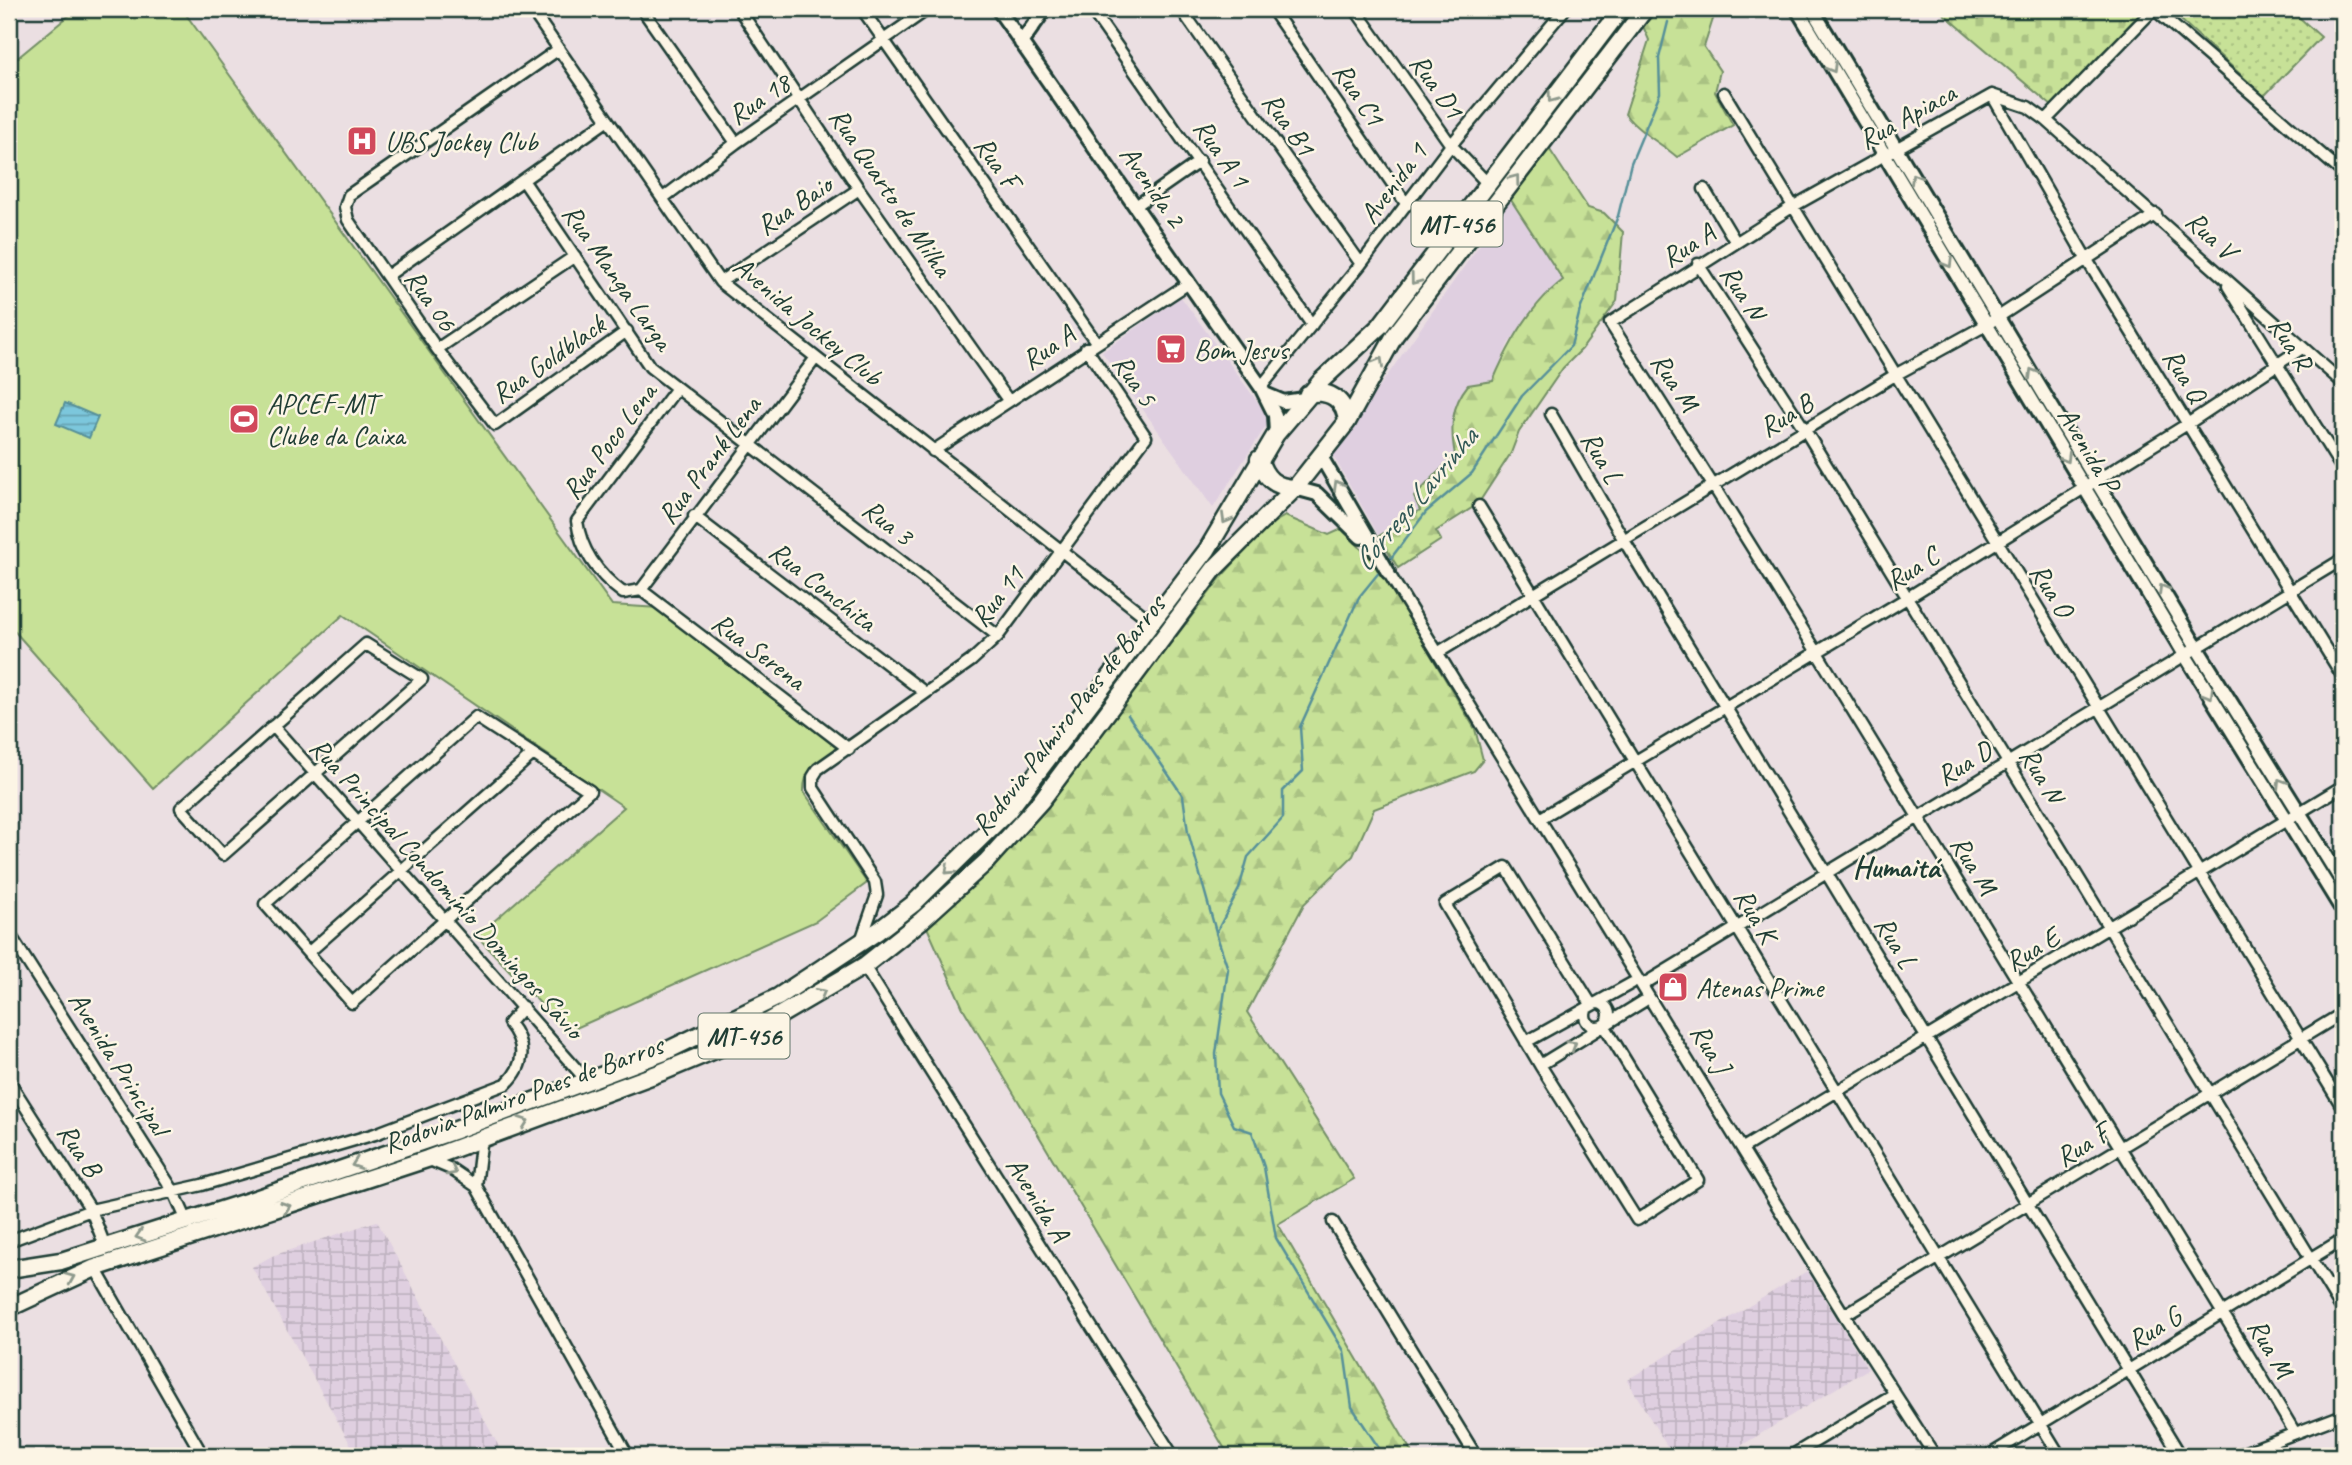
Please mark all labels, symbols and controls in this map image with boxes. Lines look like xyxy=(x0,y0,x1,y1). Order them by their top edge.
street label: Rua D1 xyxy=(1402,47,1473,126)
street label: Rua C1 xyxy=(1325,56,1393,133)
one-way arrow xyxy=(1824,60,1837,73)
street label: Rua 18 xyxy=(721,64,799,132)
street label: Rua Apiaca xyxy=(1852,74,1963,157)
street label: Rua B1 xyxy=(1255,85,1324,164)
one-way arrow xyxy=(1548,91,1561,103)
street label: Rua Quarto de Milha xyxy=(822,101,961,285)
street label: Rua A 1 xyxy=(1186,112,1259,195)
hospital icon: UBS Jockey Club xyxy=(345,124,379,158)
place label: UBS Jockey Club xyxy=(385,124,539,159)
street label: Rua F xyxy=(967,129,1031,200)
street label: Avenida 1 xyxy=(1351,135,1435,230)
street label: Avenida 2 xyxy=(1112,138,1195,236)
street label: Rua Baio xyxy=(750,165,841,243)
one-way arrow xyxy=(1911,173,1924,186)
one-way arrow xyxy=(1507,174,1520,187)
street label: Rua Manga Larga xyxy=(555,197,683,359)
road number: MT-456 xyxy=(1412,202,1502,246)
street label: Rua V xyxy=(2178,203,2247,271)
street label: Rua A xyxy=(1655,214,1723,275)
street label: Avenida Jockey Club xyxy=(726,249,891,395)
one-way arrow xyxy=(1940,255,1953,268)
street label: Rua N xyxy=(1712,258,1776,330)
street label: Rua 06 xyxy=(397,262,466,339)
one-way arrow xyxy=(1411,272,1423,284)
street label: Rua Goldblack xyxy=(484,306,613,411)
street label: Rua R xyxy=(2261,310,2322,379)
street label: Rua A xyxy=(1015,316,1083,377)
supermarket icon: Bom Jesus xyxy=(1154,332,1188,366)
place label: Bom Jesus xyxy=(1194,332,1290,367)
street label: Rua Q xyxy=(2155,342,2216,411)
street label: Rua M xyxy=(1643,346,1708,419)
street label: Rua 5 xyxy=(1105,347,1166,414)
one-way arrow xyxy=(1371,356,1384,369)
one-way arrow xyxy=(2029,368,2042,381)
street label: Rua Poco Lena xyxy=(554,374,666,506)
street label: Rua B xyxy=(1753,384,1822,445)
place label: APCEF-MT Clube da Caixa xyxy=(267,386,407,453)
street label: Rua Prank Lena xyxy=(650,388,770,531)
street label: Avenida P xyxy=(2050,400,2130,501)
sports icon: APCEF-MT Clube da Caixa xyxy=(227,402,261,436)
water label: Córrego Lavrinha xyxy=(1344,417,1488,578)
street label: Rua L xyxy=(1573,425,1631,489)
one-way arrow xyxy=(2058,450,2071,463)
one-way arrow xyxy=(1333,480,1346,492)
street label: Rua 3 xyxy=(855,491,922,554)
one-way arrow xyxy=(1221,511,1234,524)
street label: Rua Conchita xyxy=(762,533,885,640)
street label: Rua C xyxy=(1879,536,1948,598)
street label: Rua 11 xyxy=(962,557,1033,633)
street label: Rua O xyxy=(2022,557,2083,626)
one-way arrow xyxy=(2158,584,2171,597)
street label: Rodovia Palmiro Paes de Barros xyxy=(963,586,1174,842)
street label: Rua Serena xyxy=(705,604,814,699)
one-way arrow xyxy=(2201,687,2214,700)
street label: Rua Principal Condomínio Domingos Sávio xyxy=(302,730,594,1048)
street label: Rua D xyxy=(1930,732,2000,793)
street label: Rua N xyxy=(2012,741,2074,813)
one-way arrow xyxy=(2277,778,2290,791)
street label: Rua M xyxy=(1943,829,2006,902)
district label: Humaitá xyxy=(1853,848,1942,886)
one-way arrow xyxy=(944,861,957,874)
street label: Rua K xyxy=(1726,882,1788,953)
street label: Rua L xyxy=(1867,910,1925,974)
street label: Rua E xyxy=(1998,918,2068,979)
shop icon: Atenas Prime xyxy=(1656,970,1690,1004)
place label: Atenas Prime xyxy=(1696,970,1825,1005)
street label: Avenida Principal xyxy=(61,985,180,1146)
one-way arrow xyxy=(814,988,827,1001)
road number: MT-456 xyxy=(698,1014,790,1058)
street label: Rua J xyxy=(1683,1017,1741,1083)
street label: Rodovia Palmiro Paes de Barros xyxy=(379,1026,670,1161)
one-way arrow xyxy=(1564,1041,1577,1054)
street label: Rua F xyxy=(2049,1113,2120,1174)
street label: Rua B xyxy=(50,1117,112,1186)
one-way arrow xyxy=(517,1117,529,1131)
street label: Avenida A xyxy=(998,1150,1079,1250)
one-way arrow xyxy=(350,1156,362,1170)
one-way arrow xyxy=(445,1162,458,1176)
one-way arrow xyxy=(279,1201,292,1215)
one-way arrow xyxy=(134,1228,147,1242)
one-way arrow xyxy=(64,1273,76,1287)
street label: Rua G xyxy=(2121,1297,2190,1358)
street label: Rua M xyxy=(2240,1312,2303,1385)

